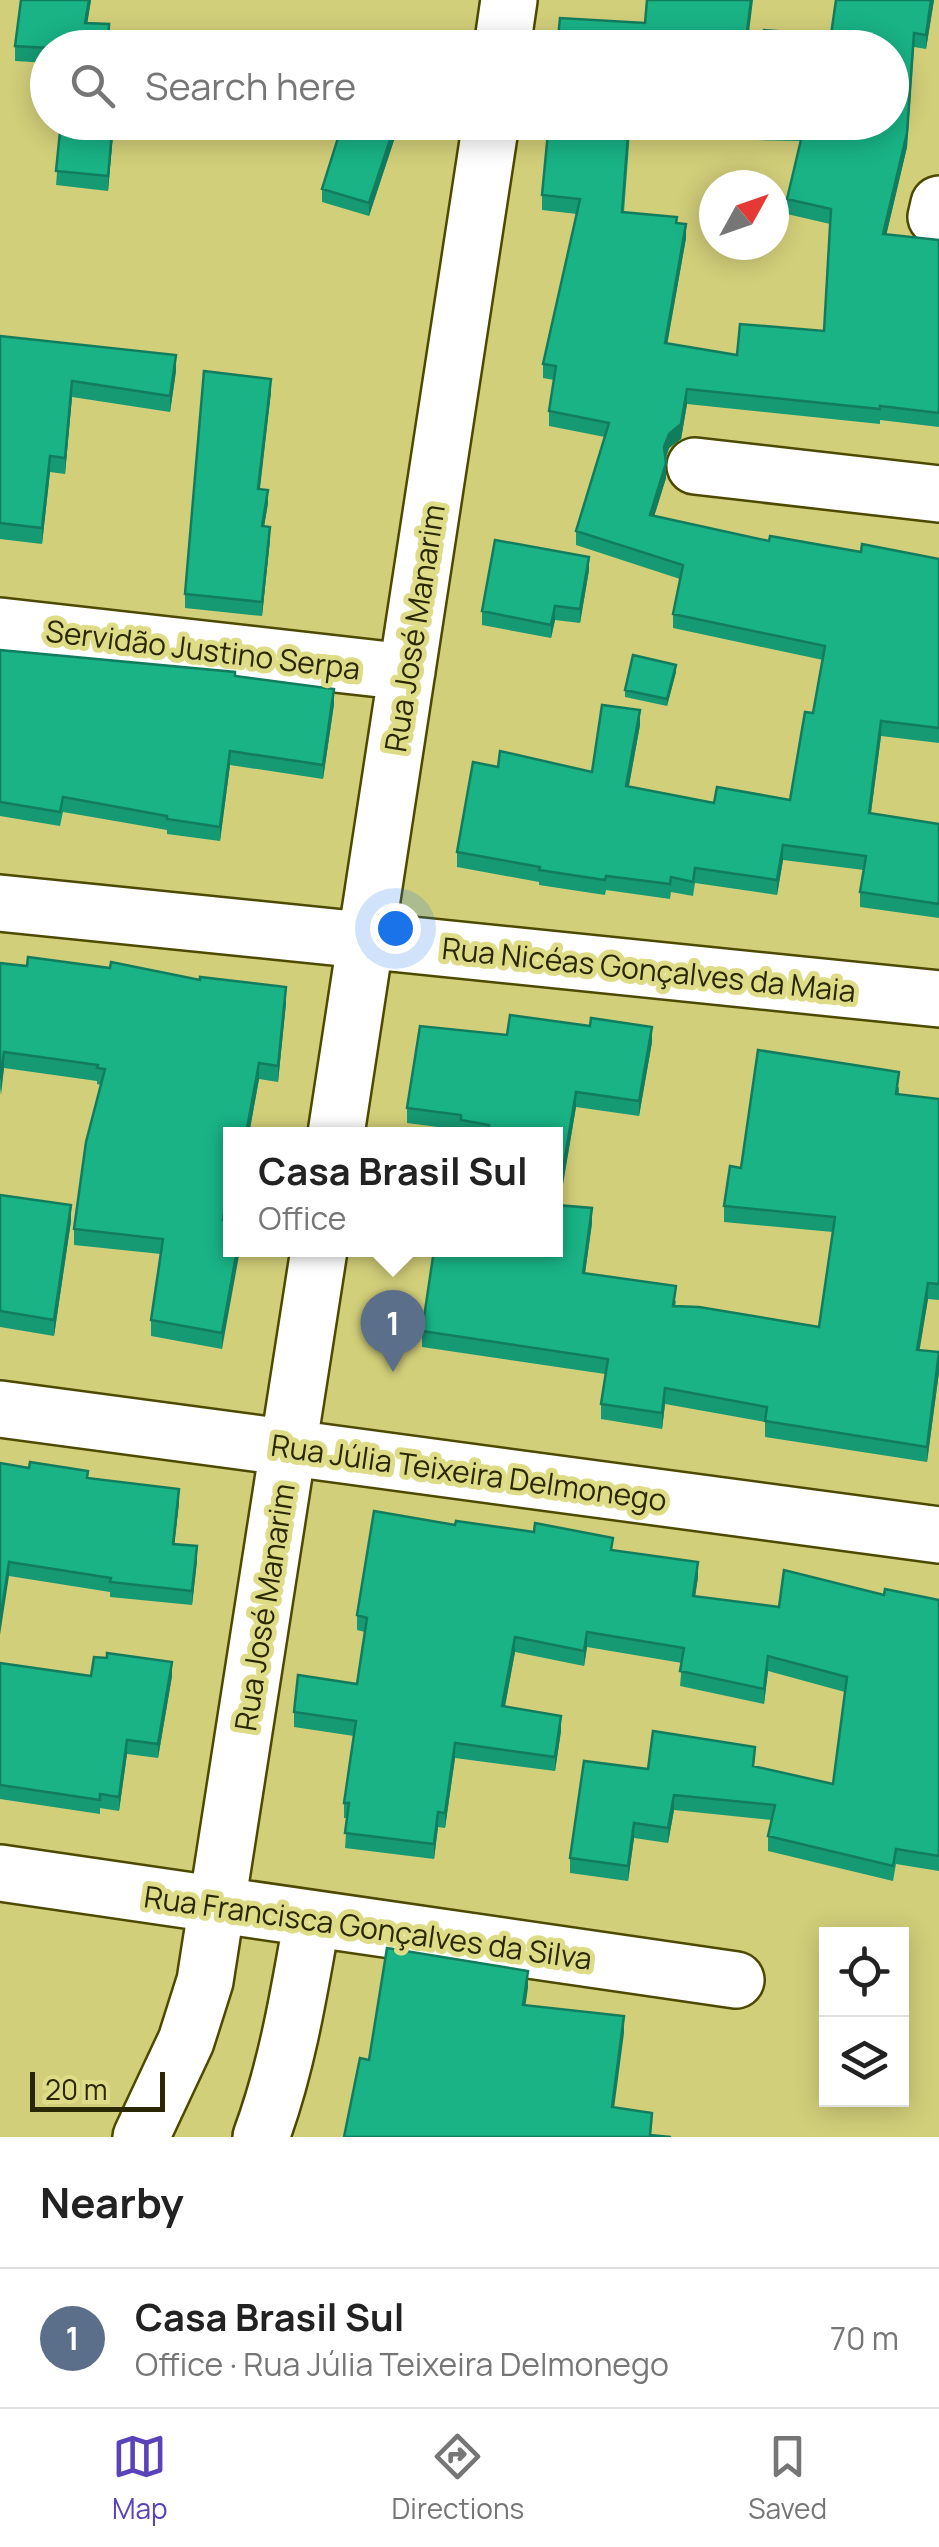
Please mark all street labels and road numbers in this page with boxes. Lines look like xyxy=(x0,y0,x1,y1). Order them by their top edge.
street label: Rua José Manarim xyxy=(374,501,454,755)
street label: Servidão Justino Serpa xyxy=(43,609,363,689)
street label: Rua Nicéas Gonçalves da Maia xyxy=(440,927,858,1011)
street label: Rua Júlia Teixeira Delmonego xyxy=(269,1424,669,1520)
street label: Rua José Manarim xyxy=(224,1480,304,1734)
street label: Rua Francisca Gonçalves da Silva xyxy=(141,1875,595,1979)

